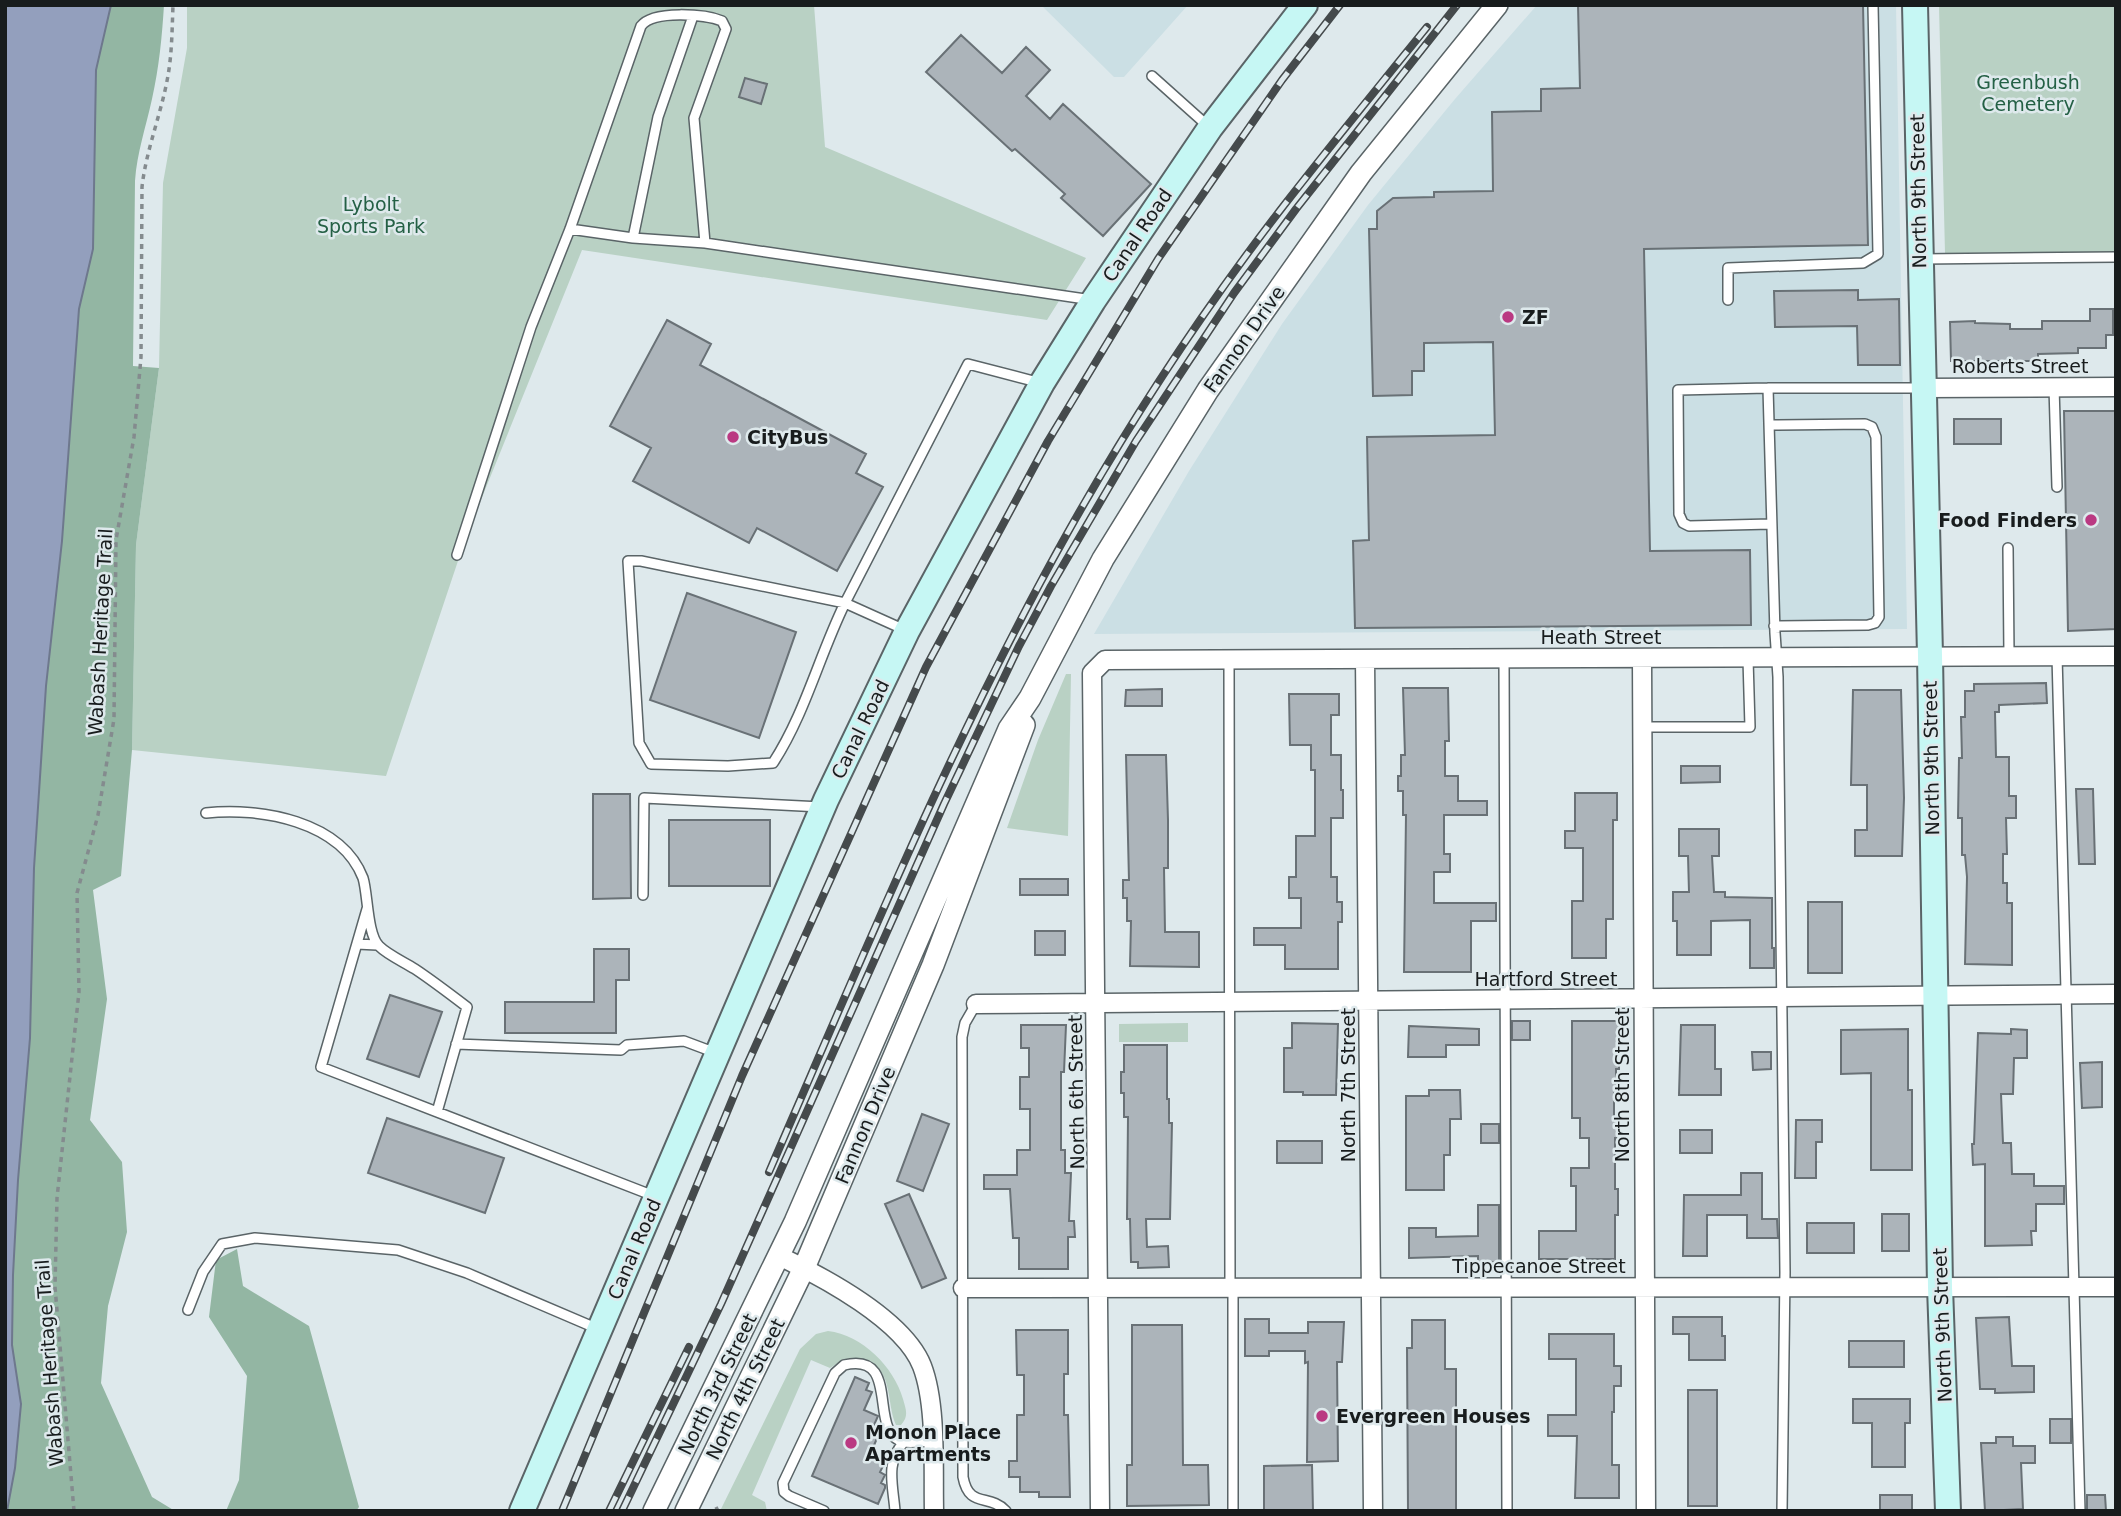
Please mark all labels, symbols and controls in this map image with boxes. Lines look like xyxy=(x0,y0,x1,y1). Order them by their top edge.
park label: Greenbush Cemetery xyxy=(1976,71,2080,115)
street label: North 9th Street xyxy=(1906,114,1930,268)
street label: Canal Road xyxy=(1098,184,1176,286)
park label: Lybolt Sports Park xyxy=(317,193,425,237)
street label: Fannon Drive xyxy=(1199,281,1289,397)
place label: ZF xyxy=(1522,306,1549,328)
marker: ZF xyxy=(1500,309,1516,325)
street label: Roberts Street xyxy=(1952,355,2088,377)
place label: CityBus xyxy=(747,426,828,448)
marker: CityBus xyxy=(725,429,741,445)
place label: Food Finders xyxy=(1938,509,2077,531)
marker: Food Finders xyxy=(2083,512,2099,528)
street label: Wabash Heritage Trail xyxy=(84,528,116,736)
street label: Heath Street xyxy=(1541,626,1661,648)
street label: Canal Road xyxy=(827,676,893,782)
street label: North 9th Street xyxy=(1919,681,1943,835)
street label: Hartford Street xyxy=(1475,968,1617,990)
street label: North 7th Street xyxy=(1337,1008,1359,1162)
street label: North 8th Street xyxy=(1611,1008,1633,1162)
street label: North 6th Street xyxy=(1064,1015,1088,1169)
street label: Fannon Drive xyxy=(830,1063,900,1187)
street label: Canal Road xyxy=(603,1195,665,1303)
street label: North 9th Street xyxy=(1928,1247,1956,1403)
street label: Tippecanoe Street xyxy=(1451,1255,1626,1277)
street label: Wabash Heritage Trail xyxy=(31,1259,67,1467)
street label: North 3rd Street xyxy=(673,1310,761,1458)
street label: North 4th Street xyxy=(701,1315,789,1463)
place label: Evergreen Houses xyxy=(1336,1405,1531,1427)
marker: Evergreen Houses xyxy=(1314,1408,1330,1424)
place label: Monon Place Apartments xyxy=(865,1421,1001,1465)
marker: Monon Place Apartments xyxy=(843,1435,859,1451)

